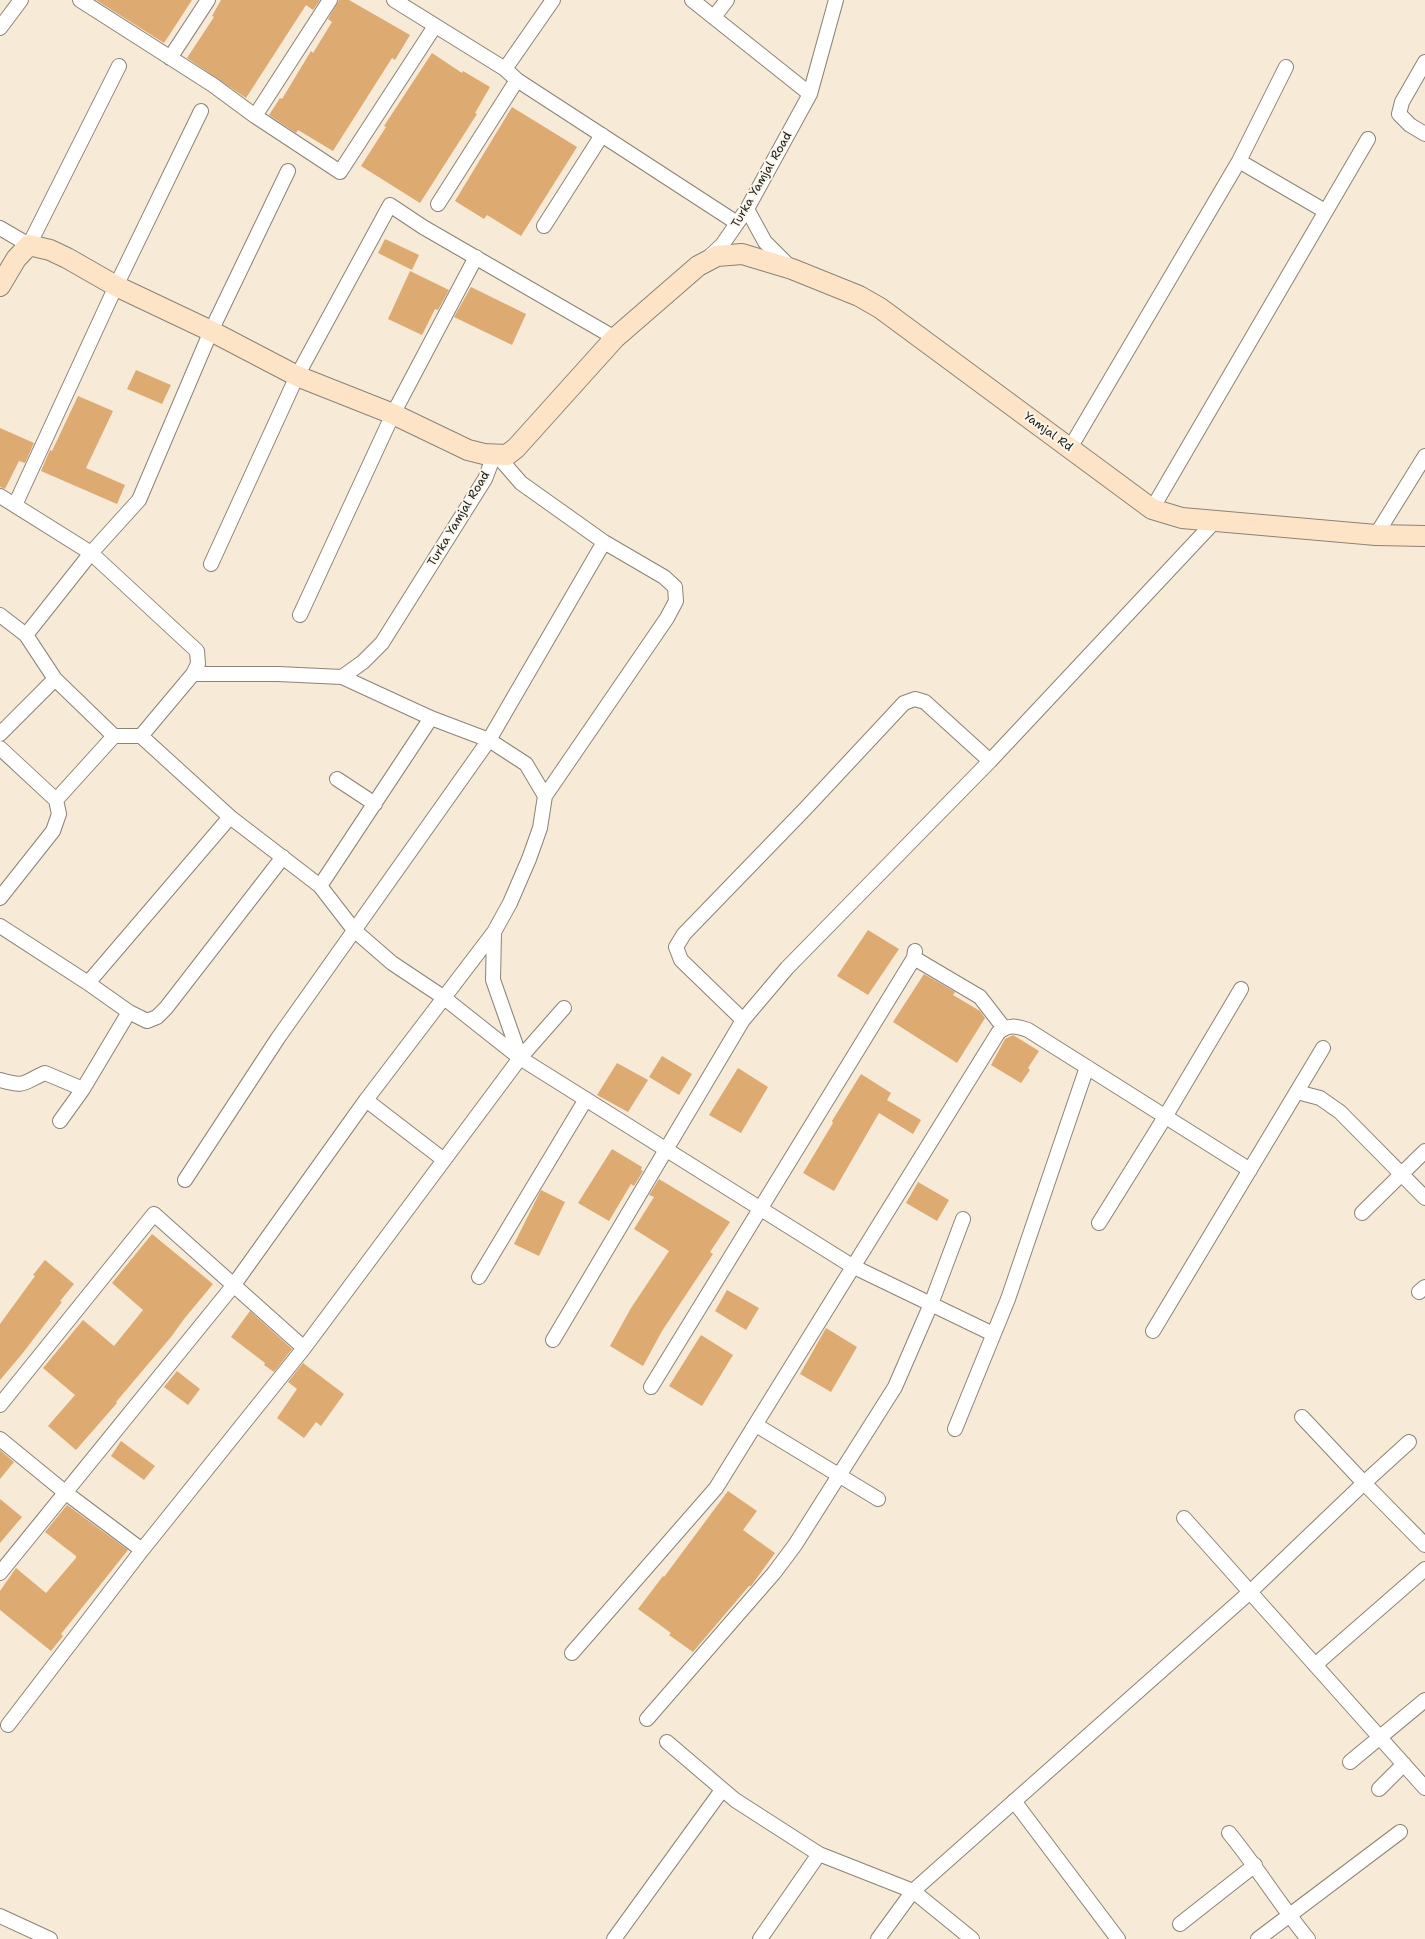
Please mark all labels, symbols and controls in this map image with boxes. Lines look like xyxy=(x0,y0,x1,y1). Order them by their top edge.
street label: Turka Yamjal Road xyxy=(729,130,795,230)
street label: Yamjal Rd xyxy=(1021,409,1075,455)
street label: Turka Yamjal Road xyxy=(425,469,493,569)

